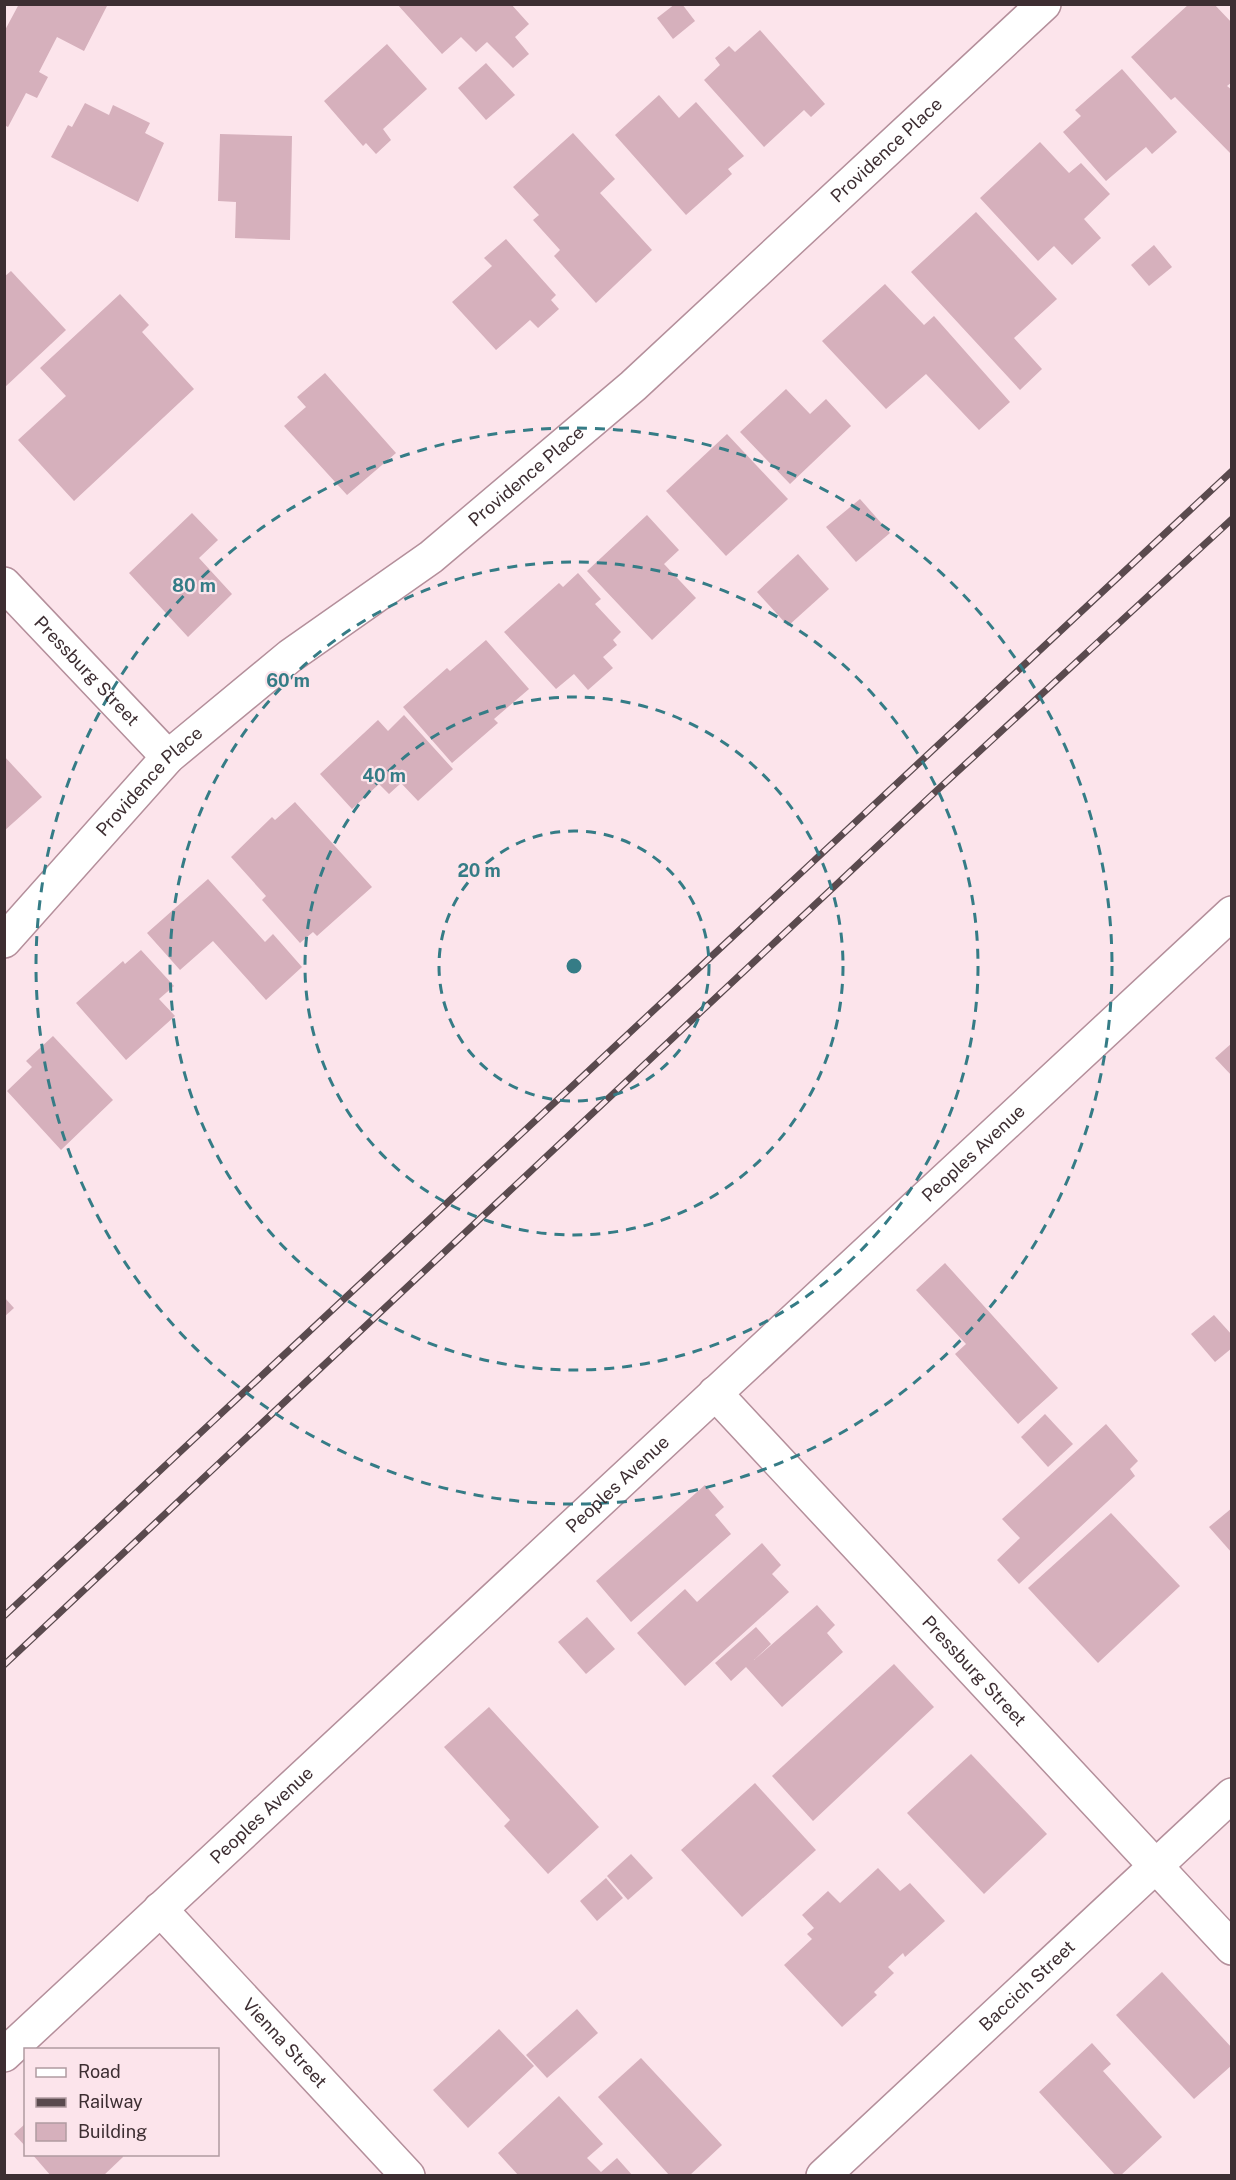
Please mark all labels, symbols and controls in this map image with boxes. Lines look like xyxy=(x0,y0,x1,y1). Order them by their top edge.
street label: Providence Place xyxy=(826,93,946,207)
street label: Providence Place xyxy=(464,421,588,531)
text: 80 m xyxy=(172,575,216,596)
street label: Pressburg Street xyxy=(30,612,144,730)
text: 60 m xyxy=(266,670,310,691)
street label: Providence Place xyxy=(92,722,206,840)
text: 40 m xyxy=(362,765,406,786)
text: 20 m xyxy=(457,860,501,881)
centre of rings xyxy=(564,956,584,976)
street label: Peoples Avenue xyxy=(917,1100,1029,1206)
street label: Peoples Avenue xyxy=(562,1431,673,1537)
street label: Pressburg Street xyxy=(918,1611,1031,1730)
street label: Peoples Avenue xyxy=(206,1762,317,1868)
street label: Baccich Street xyxy=(975,1936,1079,2035)
street label: Vienna Street xyxy=(238,1994,332,2092)
legend xyxy=(24,2048,219,2156)
text: Road xyxy=(78,2061,121,2082)
text: Railway xyxy=(78,2091,143,2112)
text: Building xyxy=(78,2121,147,2142)

